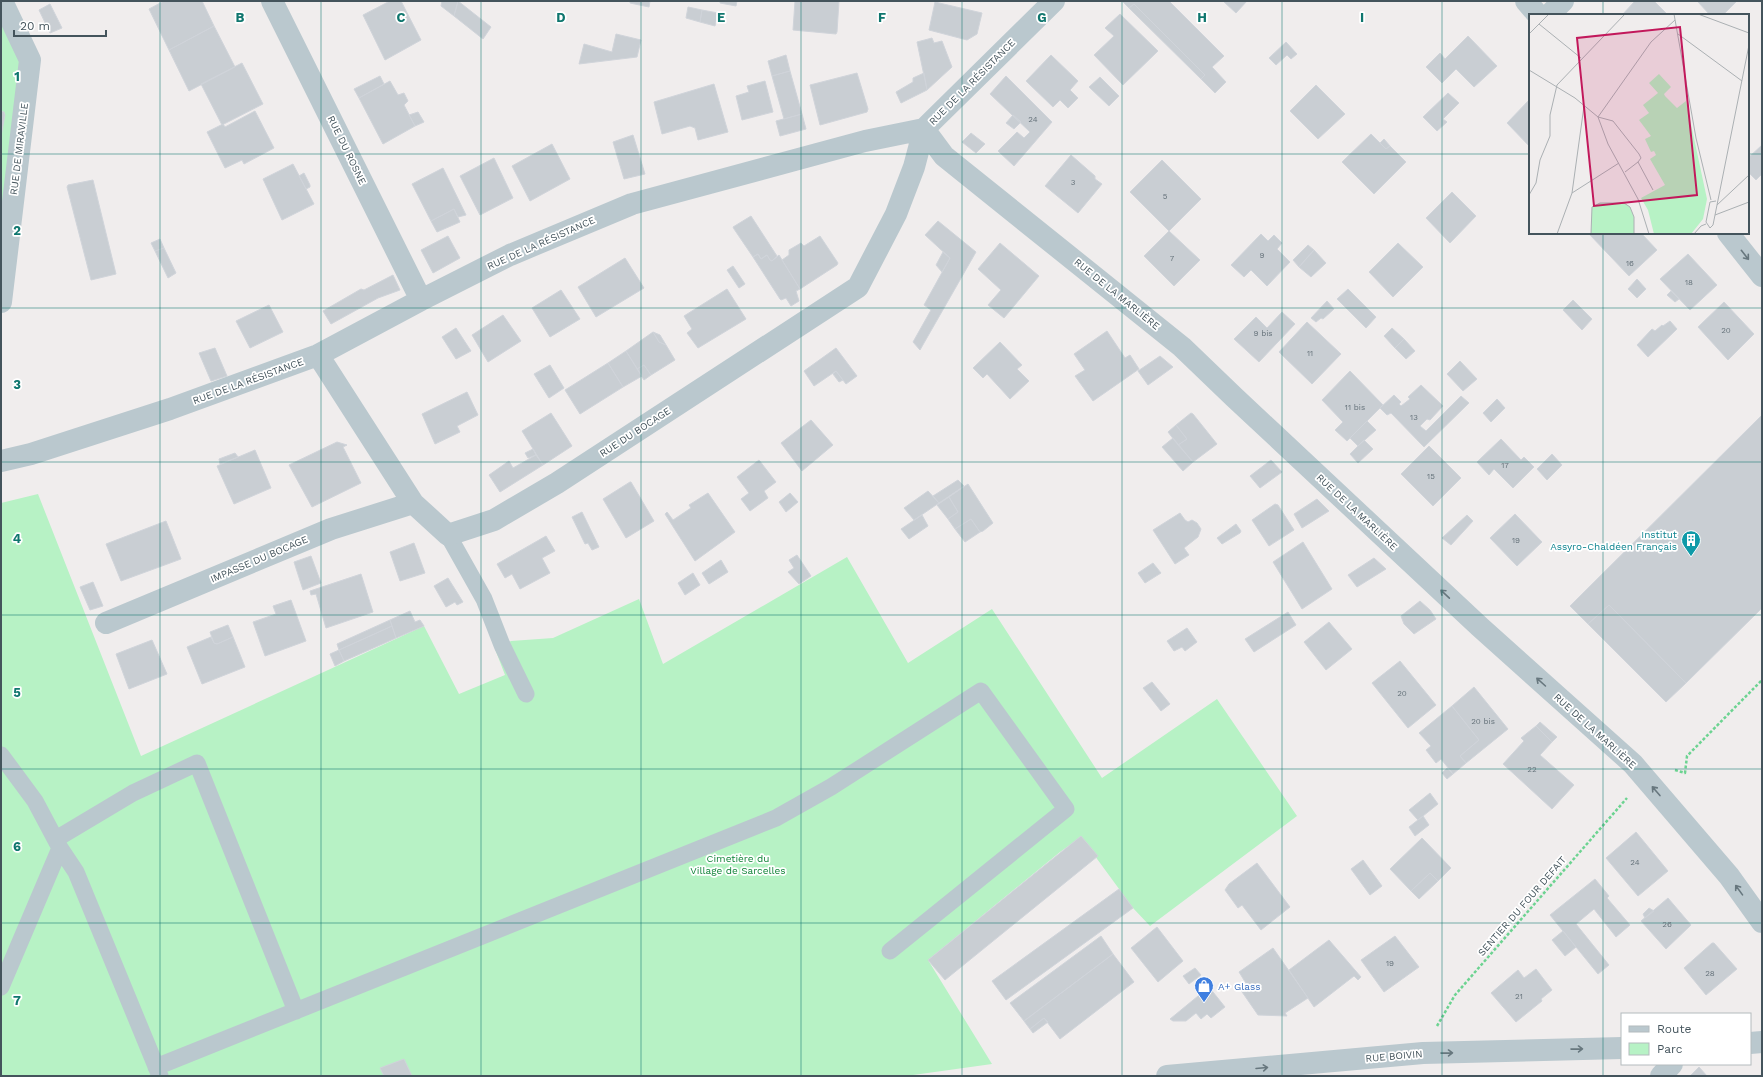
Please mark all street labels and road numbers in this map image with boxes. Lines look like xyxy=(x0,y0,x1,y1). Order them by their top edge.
street label: RUE DE LA RÉSISTANCE xyxy=(927,37,1017,127)
street label: RUE DE MIRAVILLE xyxy=(8,102,30,196)
street label: RUE DU ROSNE xyxy=(326,114,368,186)
street label: RUE DE LA RÉSISTANCE xyxy=(485,214,597,272)
street label: RUE DE LA MARLIÈRE xyxy=(1072,256,1162,332)
street label: RUE DE LA RÉSISTANCE xyxy=(191,356,305,406)
street label: RUE DU BOCAGE xyxy=(598,405,672,459)
street label: RUE DE LA MARLIÈRE xyxy=(1314,472,1400,552)
street label: IMPASSE DU BOCAGE xyxy=(209,533,309,585)
street label: RUE DE LA MARLIÈRE xyxy=(1552,691,1638,771)
street label: SENTIER DU FOUR DEFAIT xyxy=(1476,854,1568,958)
street label: RUE BOIVIN xyxy=(1365,1048,1423,1064)

